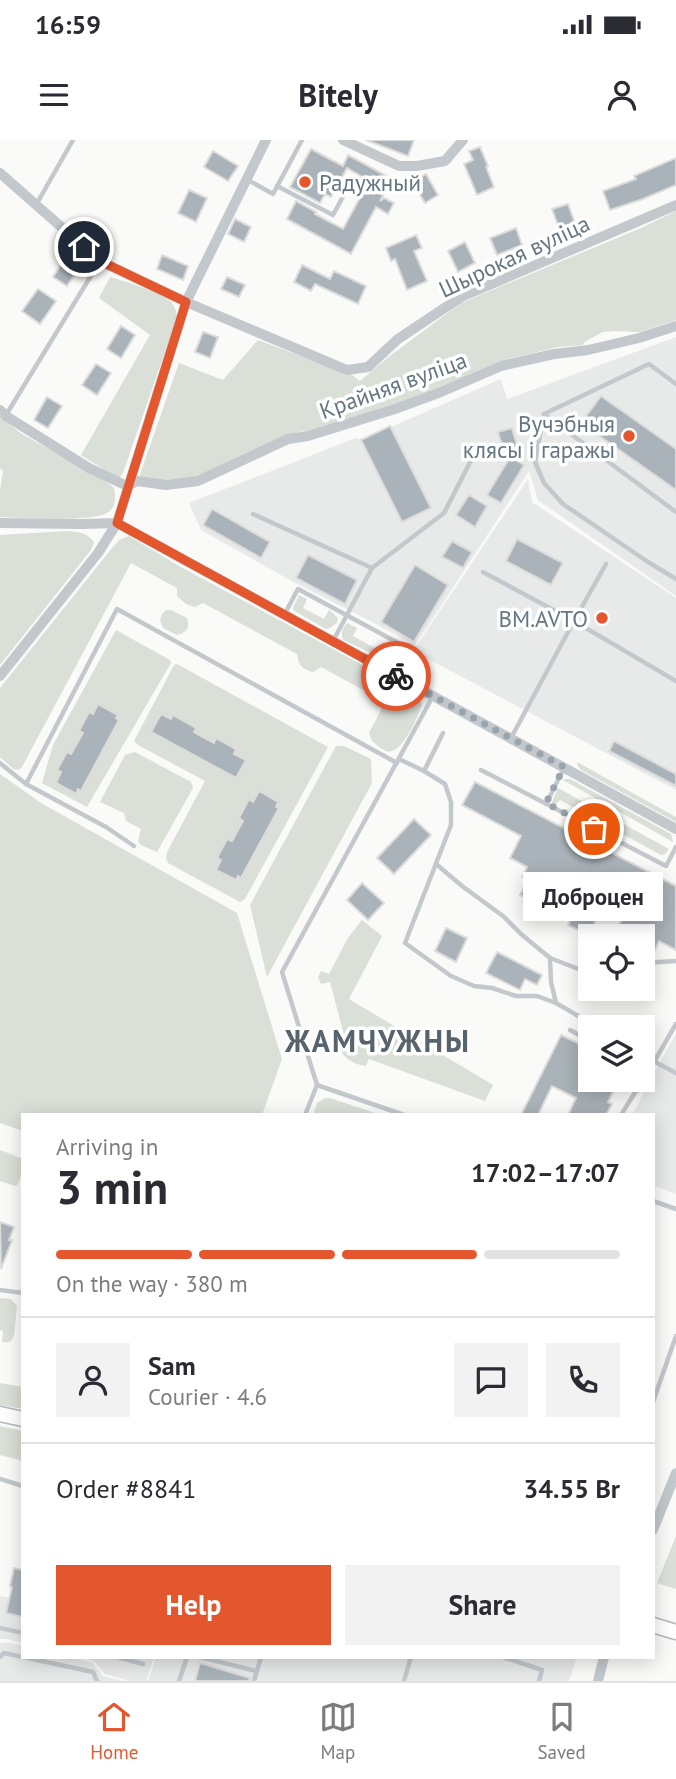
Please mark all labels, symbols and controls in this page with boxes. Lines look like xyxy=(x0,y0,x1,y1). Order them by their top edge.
text: 16:59 xyxy=(35,8,101,41)
text: Bitely xyxy=(298,74,378,116)
icon: menu xyxy=(35,76,73,114)
icon: person xyxy=(603,76,641,114)
place label: Радужный xyxy=(319,168,421,197)
marker: Радужный xyxy=(297,174,313,190)
street label: Шырокая вуліца xyxy=(434,208,594,304)
pin xyxy=(54,217,114,277)
icon: home xyxy=(65,228,103,266)
street label: Крайняя вуліца xyxy=(315,345,471,425)
place label: Вучэбныя клясы і гаражы xyxy=(463,409,615,464)
marker: Вучэбныя клясы і гаражы xyxy=(621,428,637,444)
place label: BM.AVTO xyxy=(499,604,588,633)
marker: BM.AVTO xyxy=(594,610,610,626)
courier xyxy=(361,641,431,711)
icon: bike xyxy=(377,657,415,695)
pin xyxy=(564,799,624,859)
icon: bag xyxy=(575,810,613,848)
callout: Доброцен xyxy=(524,871,664,920)
text: Доброцен xyxy=(542,882,644,911)
map controls xyxy=(578,924,655,1092)
button: locate xyxy=(578,924,655,1001)
button: layers xyxy=(578,1015,655,1092)
district label: ЖАМЧУЖНЫ xyxy=(284,1021,471,1060)
text: Arriving in xyxy=(56,1132,158,1161)
text: 17:02–17:07 xyxy=(471,1156,620,1189)
text: 3 min xyxy=(56,1157,168,1217)
text: On the way · 380 m xyxy=(56,1269,248,1298)
button: person xyxy=(56,1343,130,1417)
button: chat xyxy=(454,1343,528,1417)
button: phone xyxy=(546,1343,620,1417)
text: Sam xyxy=(148,1349,196,1382)
text: Courier · 4.6 xyxy=(148,1382,267,1411)
text: Order #8841 xyxy=(56,1472,196,1505)
text: 34.55 Br xyxy=(524,1472,620,1505)
button: Help xyxy=(56,1565,331,1645)
button: Share xyxy=(345,1565,620,1645)
tab: Home xyxy=(90,1698,138,1764)
tab: Map xyxy=(319,1698,357,1764)
tab: Saved xyxy=(537,1698,586,1764)

